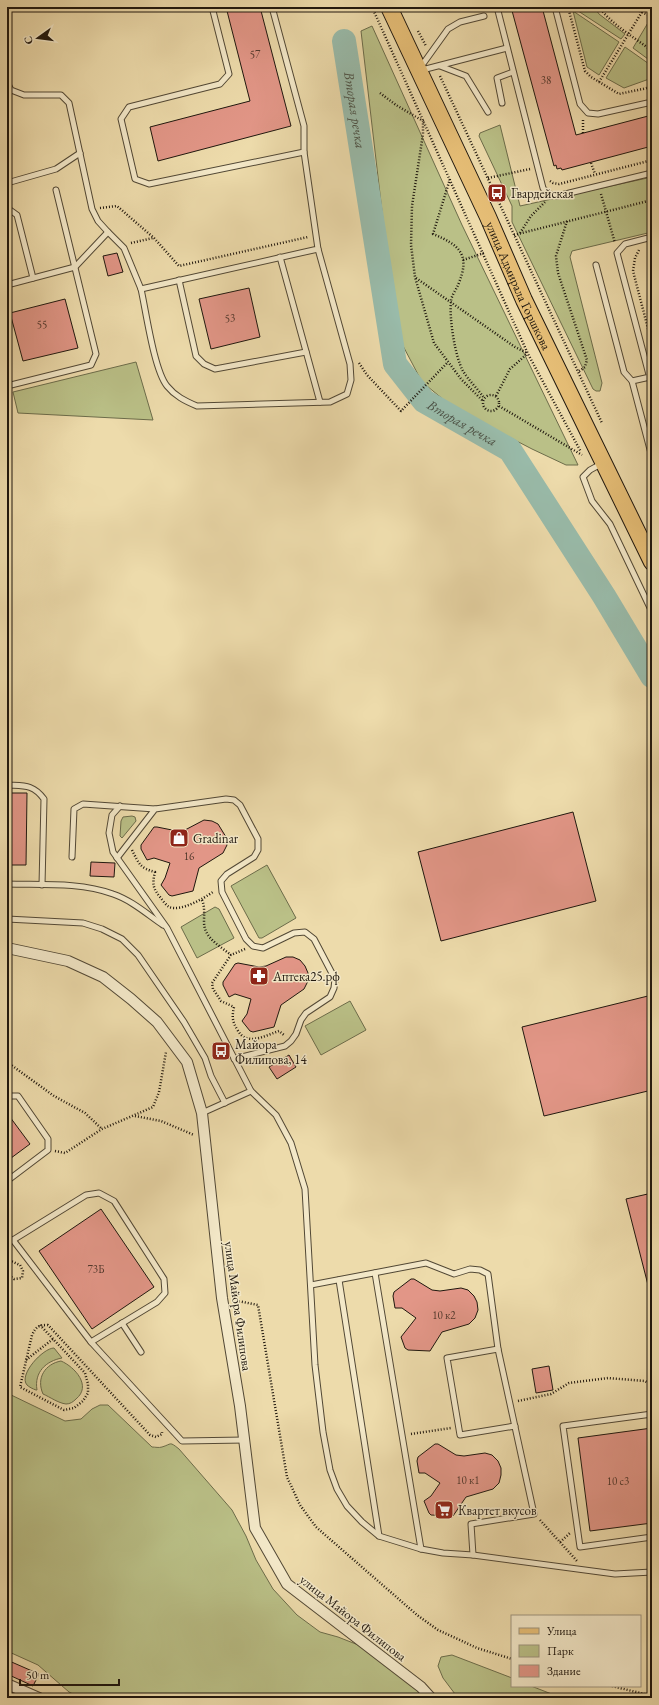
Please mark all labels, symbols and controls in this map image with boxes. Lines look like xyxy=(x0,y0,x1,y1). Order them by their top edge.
north arrow xyxy=(18,18,58,58)
text: С xyxy=(21,35,36,46)
house number: 57 xyxy=(250,47,261,61)
water label: Вторая речка xyxy=(340,69,370,150)
house number: 38 xyxy=(541,73,551,87)
bus stop icon: Гвардейская xyxy=(486,182,508,204)
place label: Гвардейская xyxy=(511,185,574,202)
street label: улица Адмирала Горшкова xyxy=(482,218,556,353)
house number: 53 xyxy=(225,311,235,325)
house number: 55 xyxy=(37,317,47,331)
water label: Вторая речка xyxy=(423,395,501,450)
shop icon: Gradinar xyxy=(168,827,190,849)
place label: Gradinar xyxy=(193,830,239,847)
house number: 16 xyxy=(184,849,195,863)
pharmacy icon: Аптека25.рф xyxy=(248,965,270,987)
place label: Аптека25.рф xyxy=(272,968,340,985)
place label: Майора Филипова, 14 xyxy=(235,1036,307,1068)
bus stop icon: Майора Филипова, 14 xyxy=(210,1040,232,1062)
street label: улица Майора Филипова xyxy=(220,1240,256,1373)
house number: 73Б xyxy=(87,1262,105,1276)
house number: 10 к2 xyxy=(432,1308,456,1322)
house number: 10 к1 xyxy=(456,1473,480,1487)
house number: 10 с3 xyxy=(607,1474,629,1488)
supermarket icon: Квартет вкусов xyxy=(433,1499,455,1521)
place label: Квартет вкусов xyxy=(458,1502,537,1519)
street label: улица Майора Филипова xyxy=(296,1571,410,1665)
legend xyxy=(511,1615,641,1687)
text: Улица xyxy=(546,1623,577,1639)
text: Парк xyxy=(547,1643,574,1659)
scale bar xyxy=(20,1661,119,1687)
text: Здание xyxy=(547,1663,581,1679)
text: 50 m xyxy=(26,1667,50,1683)

